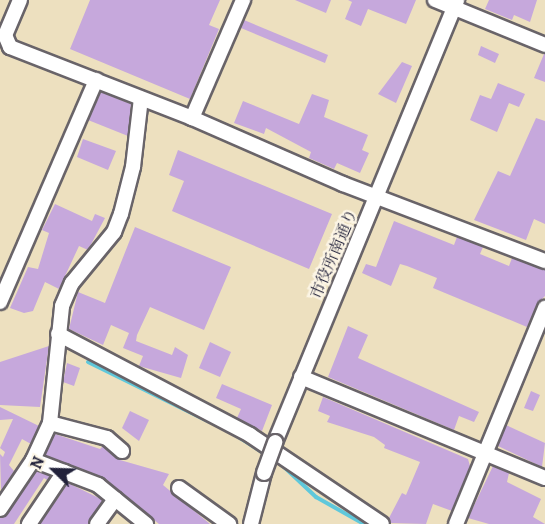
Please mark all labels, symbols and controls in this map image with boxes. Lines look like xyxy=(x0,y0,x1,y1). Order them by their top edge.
street label: 市役所南通り xyxy=(306,206,362,302)
north arrow xyxy=(24,440,84,500)
text: N xyxy=(25,453,50,473)

